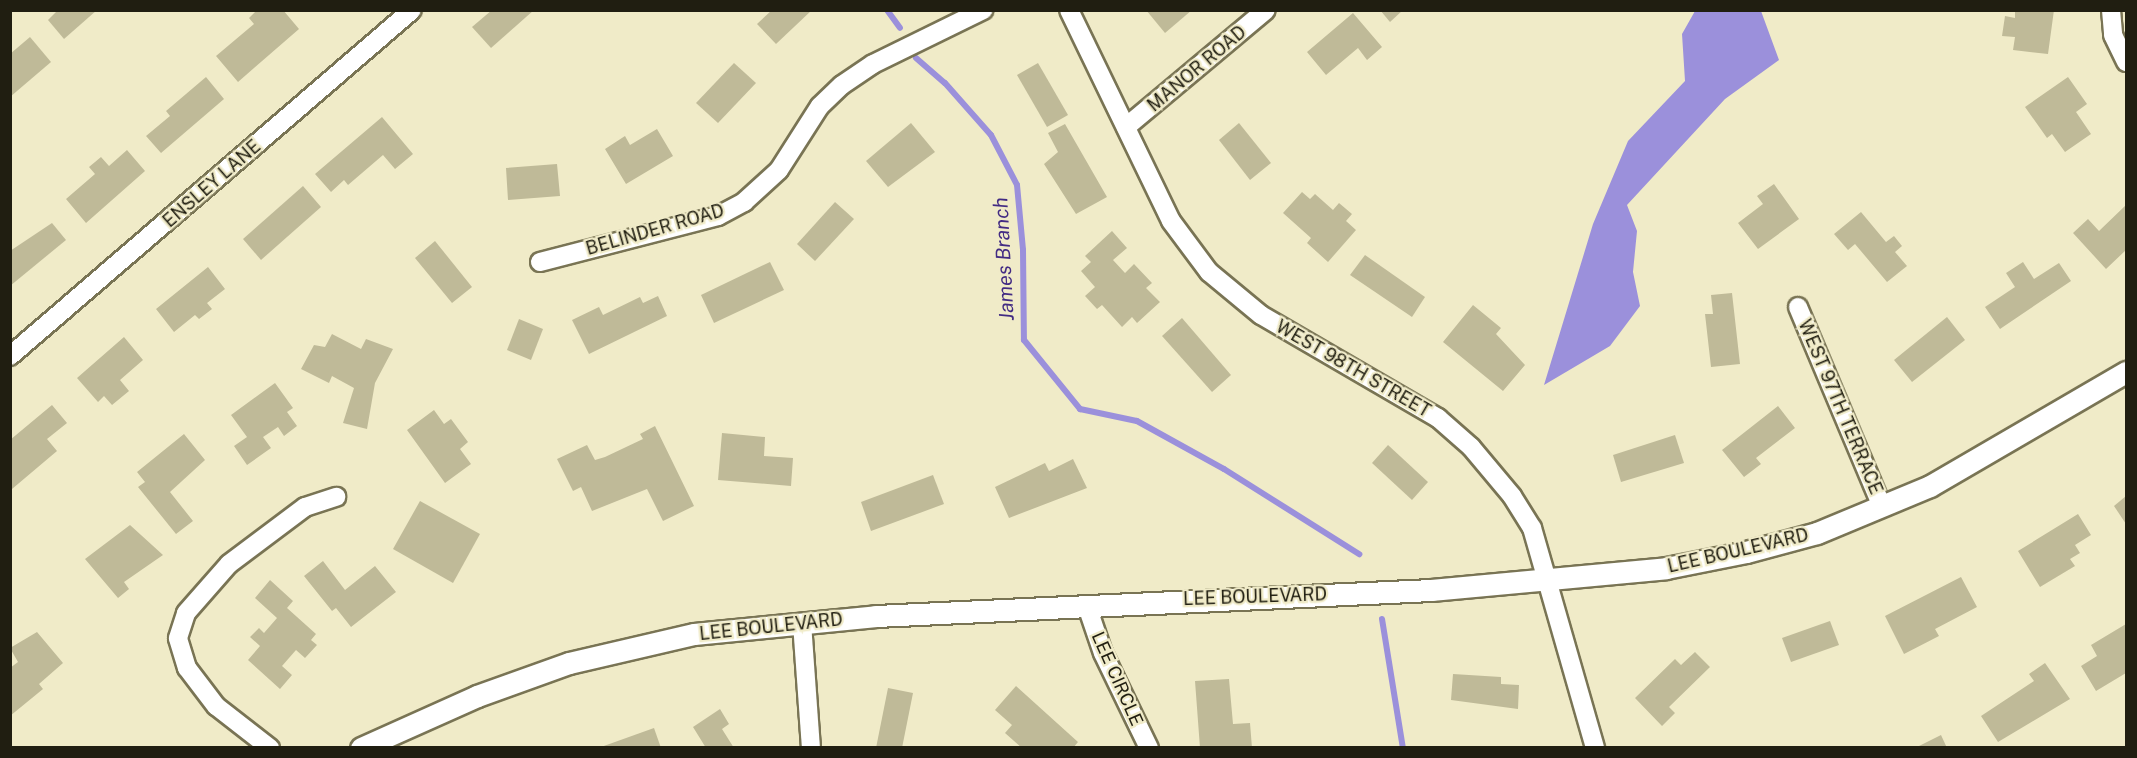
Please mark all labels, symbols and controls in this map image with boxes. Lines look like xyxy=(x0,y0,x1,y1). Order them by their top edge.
street label: MANOR ROAD xyxy=(1143,22,1251,116)
street label: ENSLEY LANE xyxy=(159,136,265,232)
water label: James Branch xyxy=(989,197,1019,321)
street label: BELINDER ROAD xyxy=(583,200,727,260)
street label: WEST 98TH STREET xyxy=(1272,316,1434,422)
street label: WEST 97TH TERRACE xyxy=(1793,316,1887,498)
street label: LEE BOULEVARD xyxy=(1665,524,1811,578)
street label: LEE BOULEVARD xyxy=(1183,584,1327,610)
street label: LEE BOULEVARD xyxy=(698,609,844,645)
street label: LEE CIRCLE xyxy=(1087,629,1147,729)

